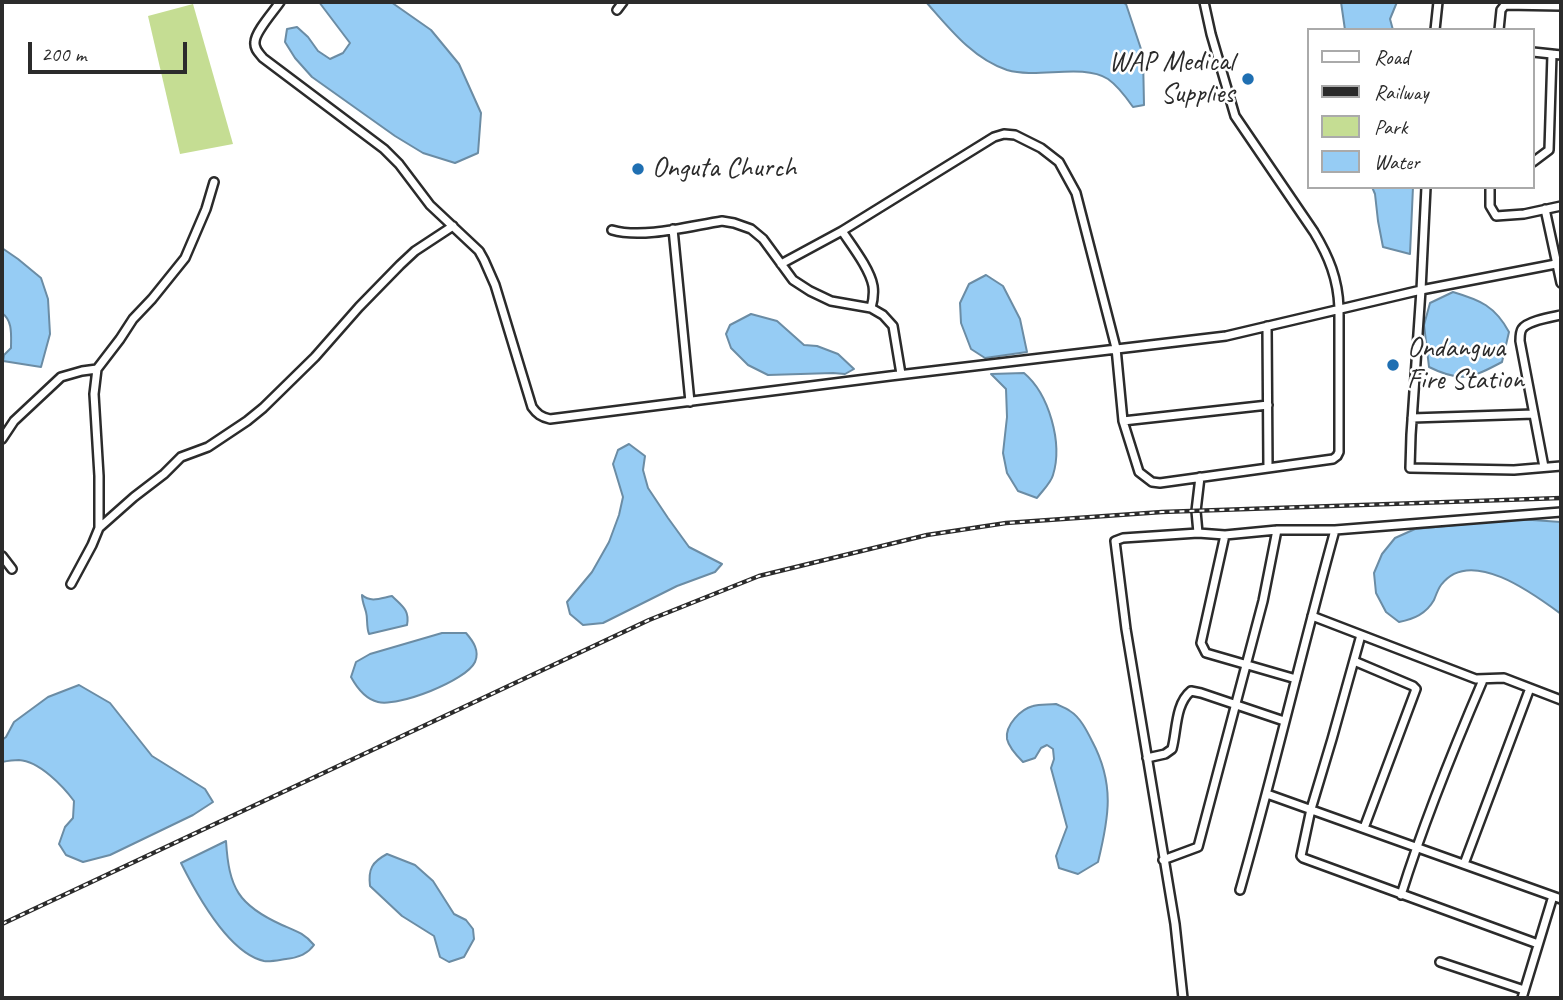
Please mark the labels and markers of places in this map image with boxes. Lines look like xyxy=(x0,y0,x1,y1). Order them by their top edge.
place label: WAP Medical Supplies xyxy=(1109,46,1234,112)
marker: WAP Medical Supplies xyxy=(1240,71,1256,87)
place label: Onguta Church xyxy=(652,152,796,186)
marker: Onguta Church xyxy=(630,161,646,177)
place label: Ondangwa Fire Station xyxy=(1407,332,1524,398)
marker: Ondangwa Fire Station xyxy=(1385,357,1401,373)

